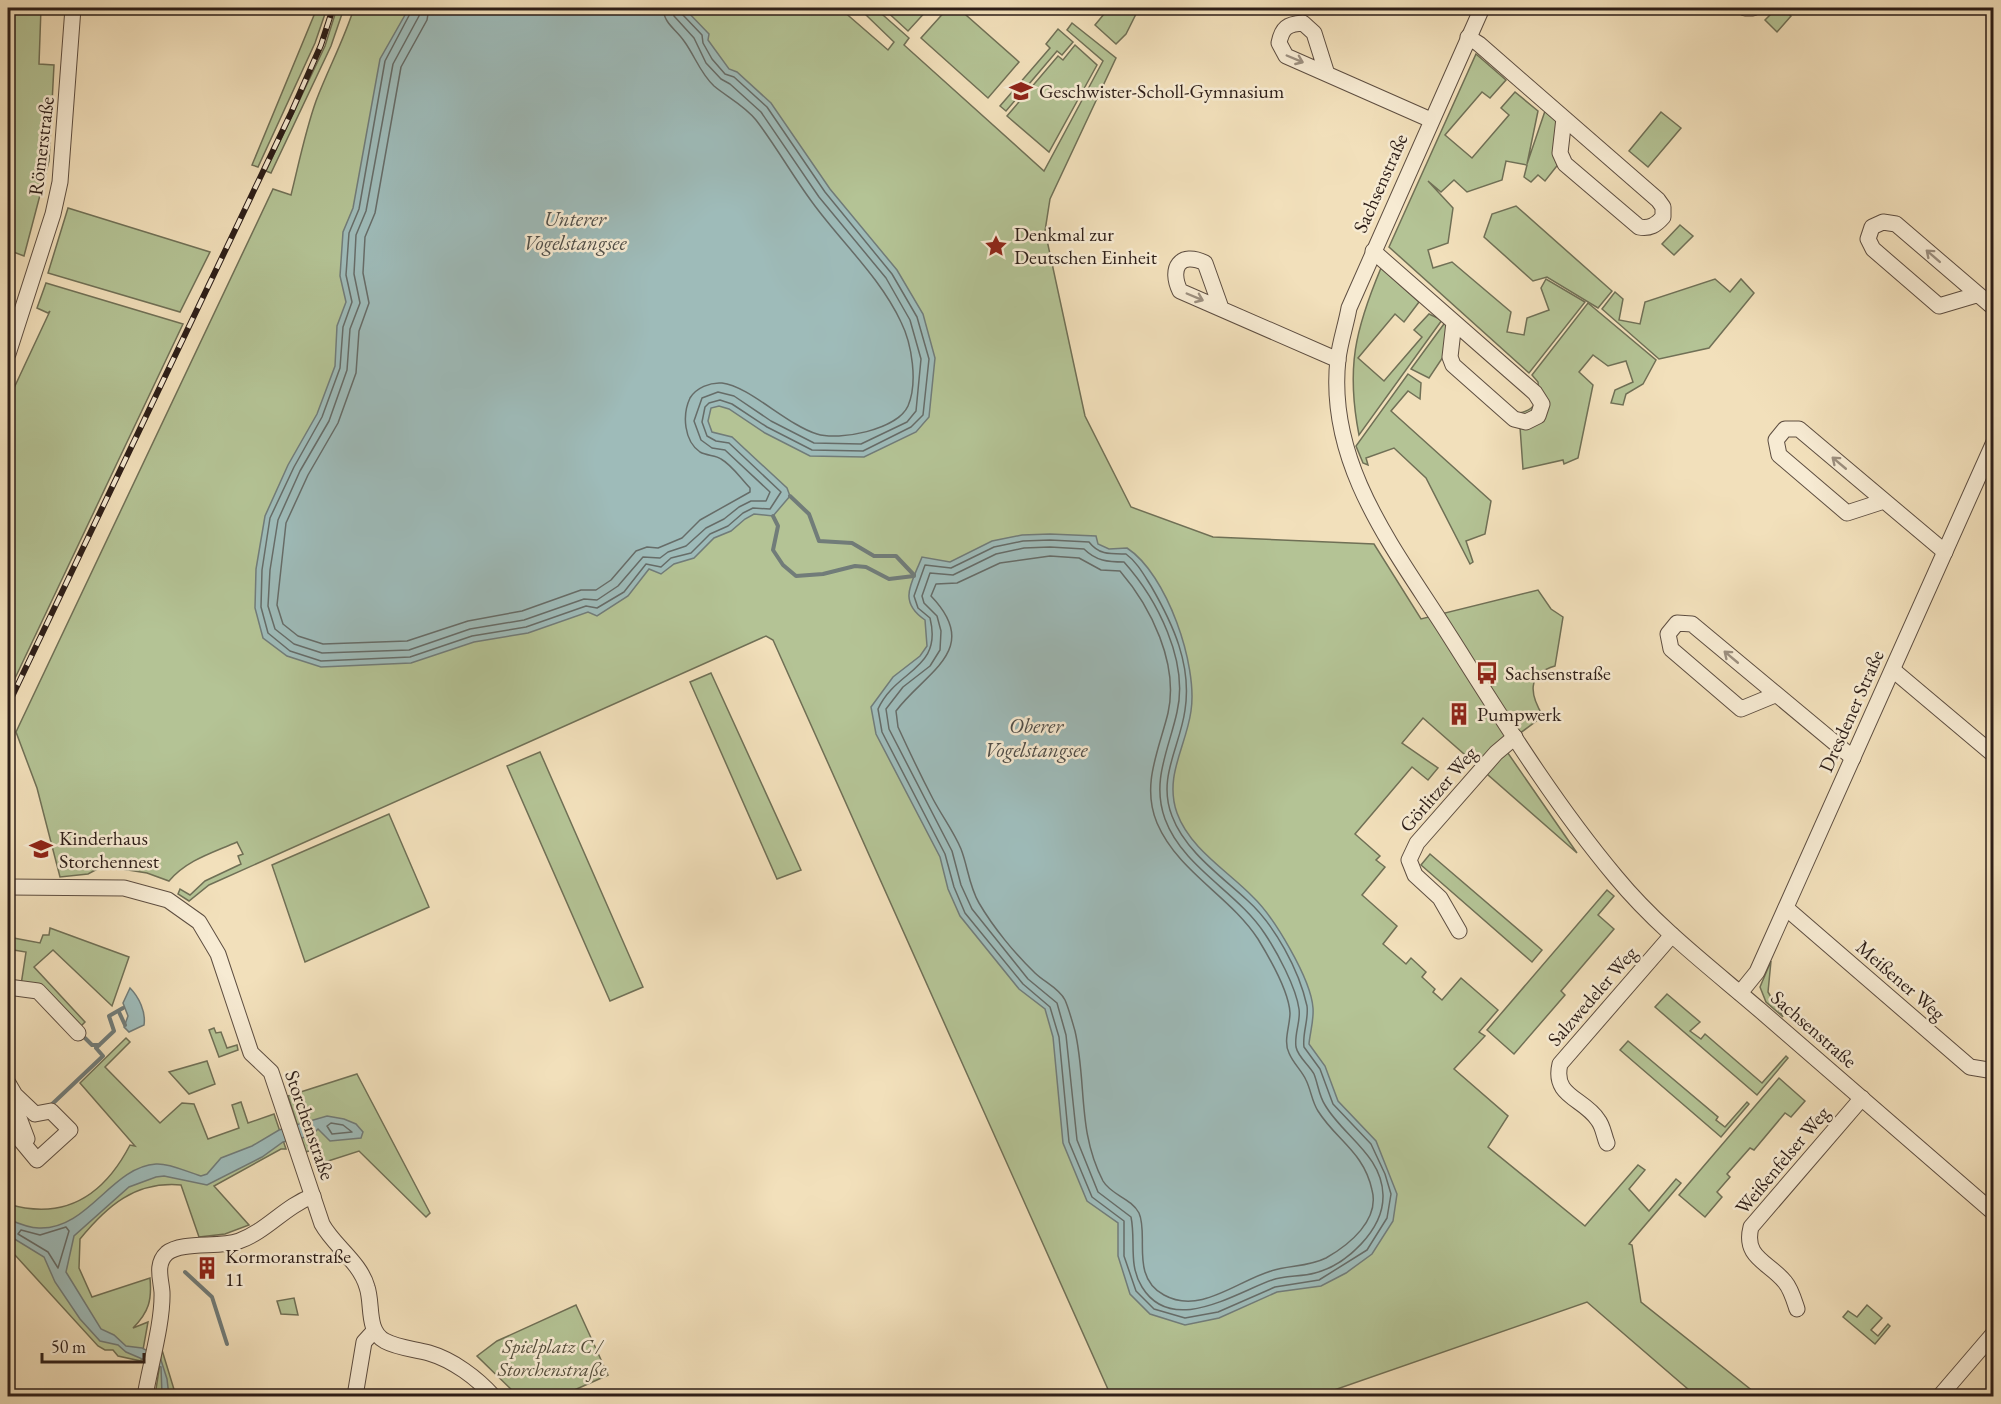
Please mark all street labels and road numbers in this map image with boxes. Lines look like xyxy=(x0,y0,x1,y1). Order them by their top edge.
street label: Römerstraße xyxy=(22,95,60,197)
street label: Sachsenstraße xyxy=(1347,129,1413,237)
street label: Dresdener Straße xyxy=(1812,646,1890,776)
street label: Görlitzer Weg xyxy=(1393,740,1483,838)
street label: Meißener Weg xyxy=(1851,934,1951,1026)
street label: Salzwedeler Weg xyxy=(1541,940,1643,1051)
street label: Sachsenstraße xyxy=(1766,984,1863,1074)
street label: Storchenstraße xyxy=(279,1067,341,1183)
street label: Weißenfelser Weg xyxy=(1729,1100,1835,1220)

